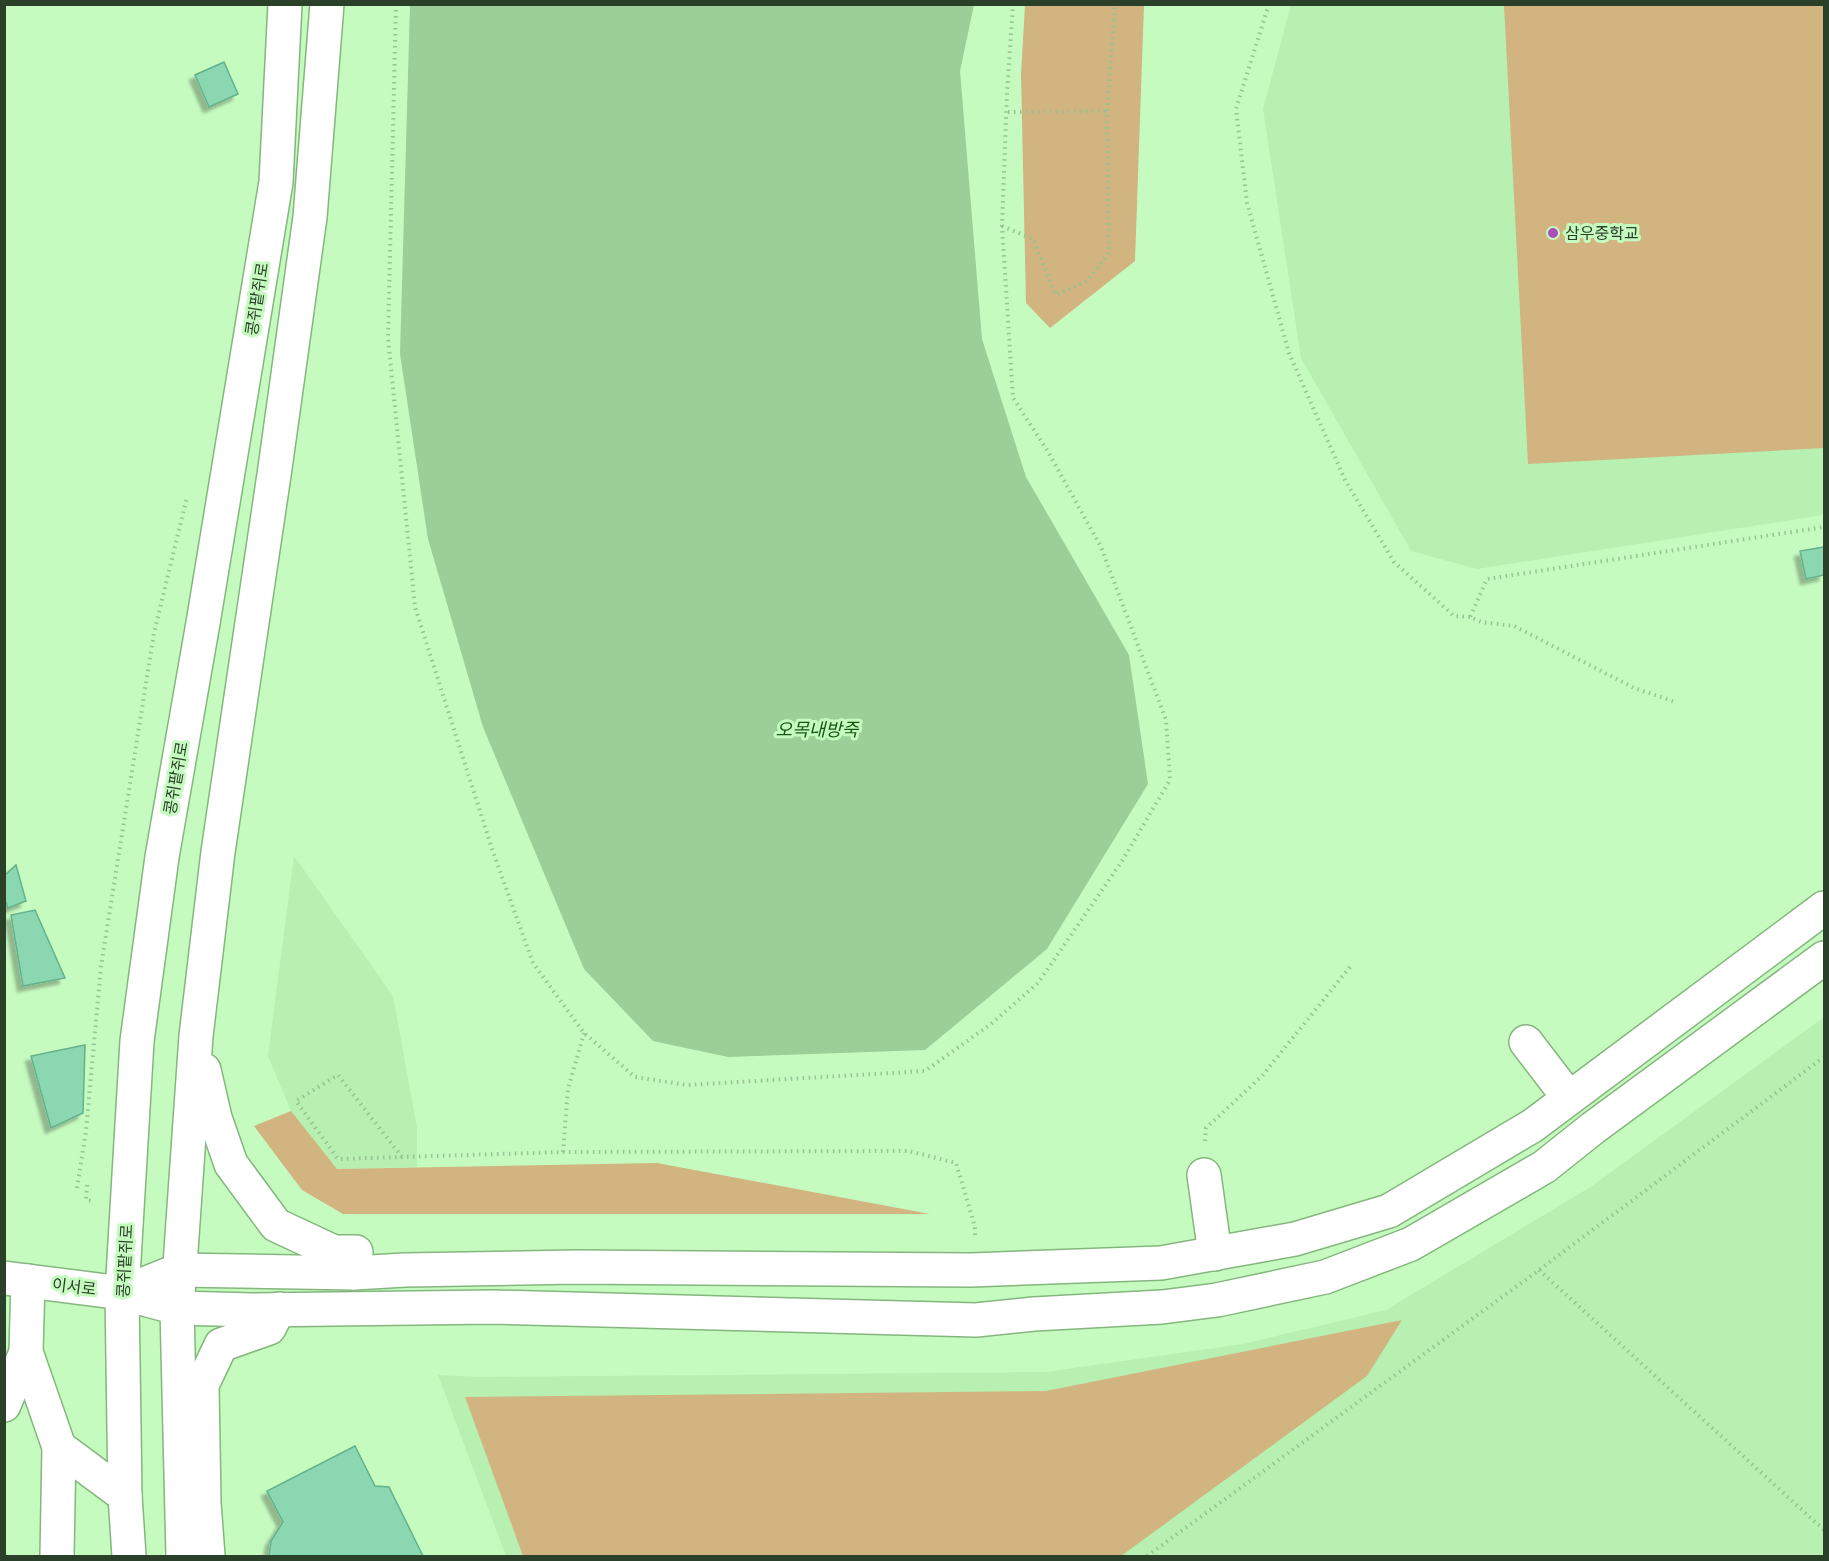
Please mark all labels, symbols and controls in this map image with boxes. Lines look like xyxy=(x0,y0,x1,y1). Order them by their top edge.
place label: 삼우중학교 xyxy=(1565,225,1639,242)
marker: 삼우중학교 xyxy=(1546,226,1560,240)
street label: 콩쥐팥쥐로 xyxy=(243,261,271,337)
water label: 오목내방죽 xyxy=(776,720,860,740)
street label: 콩쥐팥쥐로 xyxy=(161,740,191,816)
street label: 콩쥐팥쥐로 xyxy=(115,1224,135,1298)
street label: 이서로 xyxy=(51,1276,97,1298)

